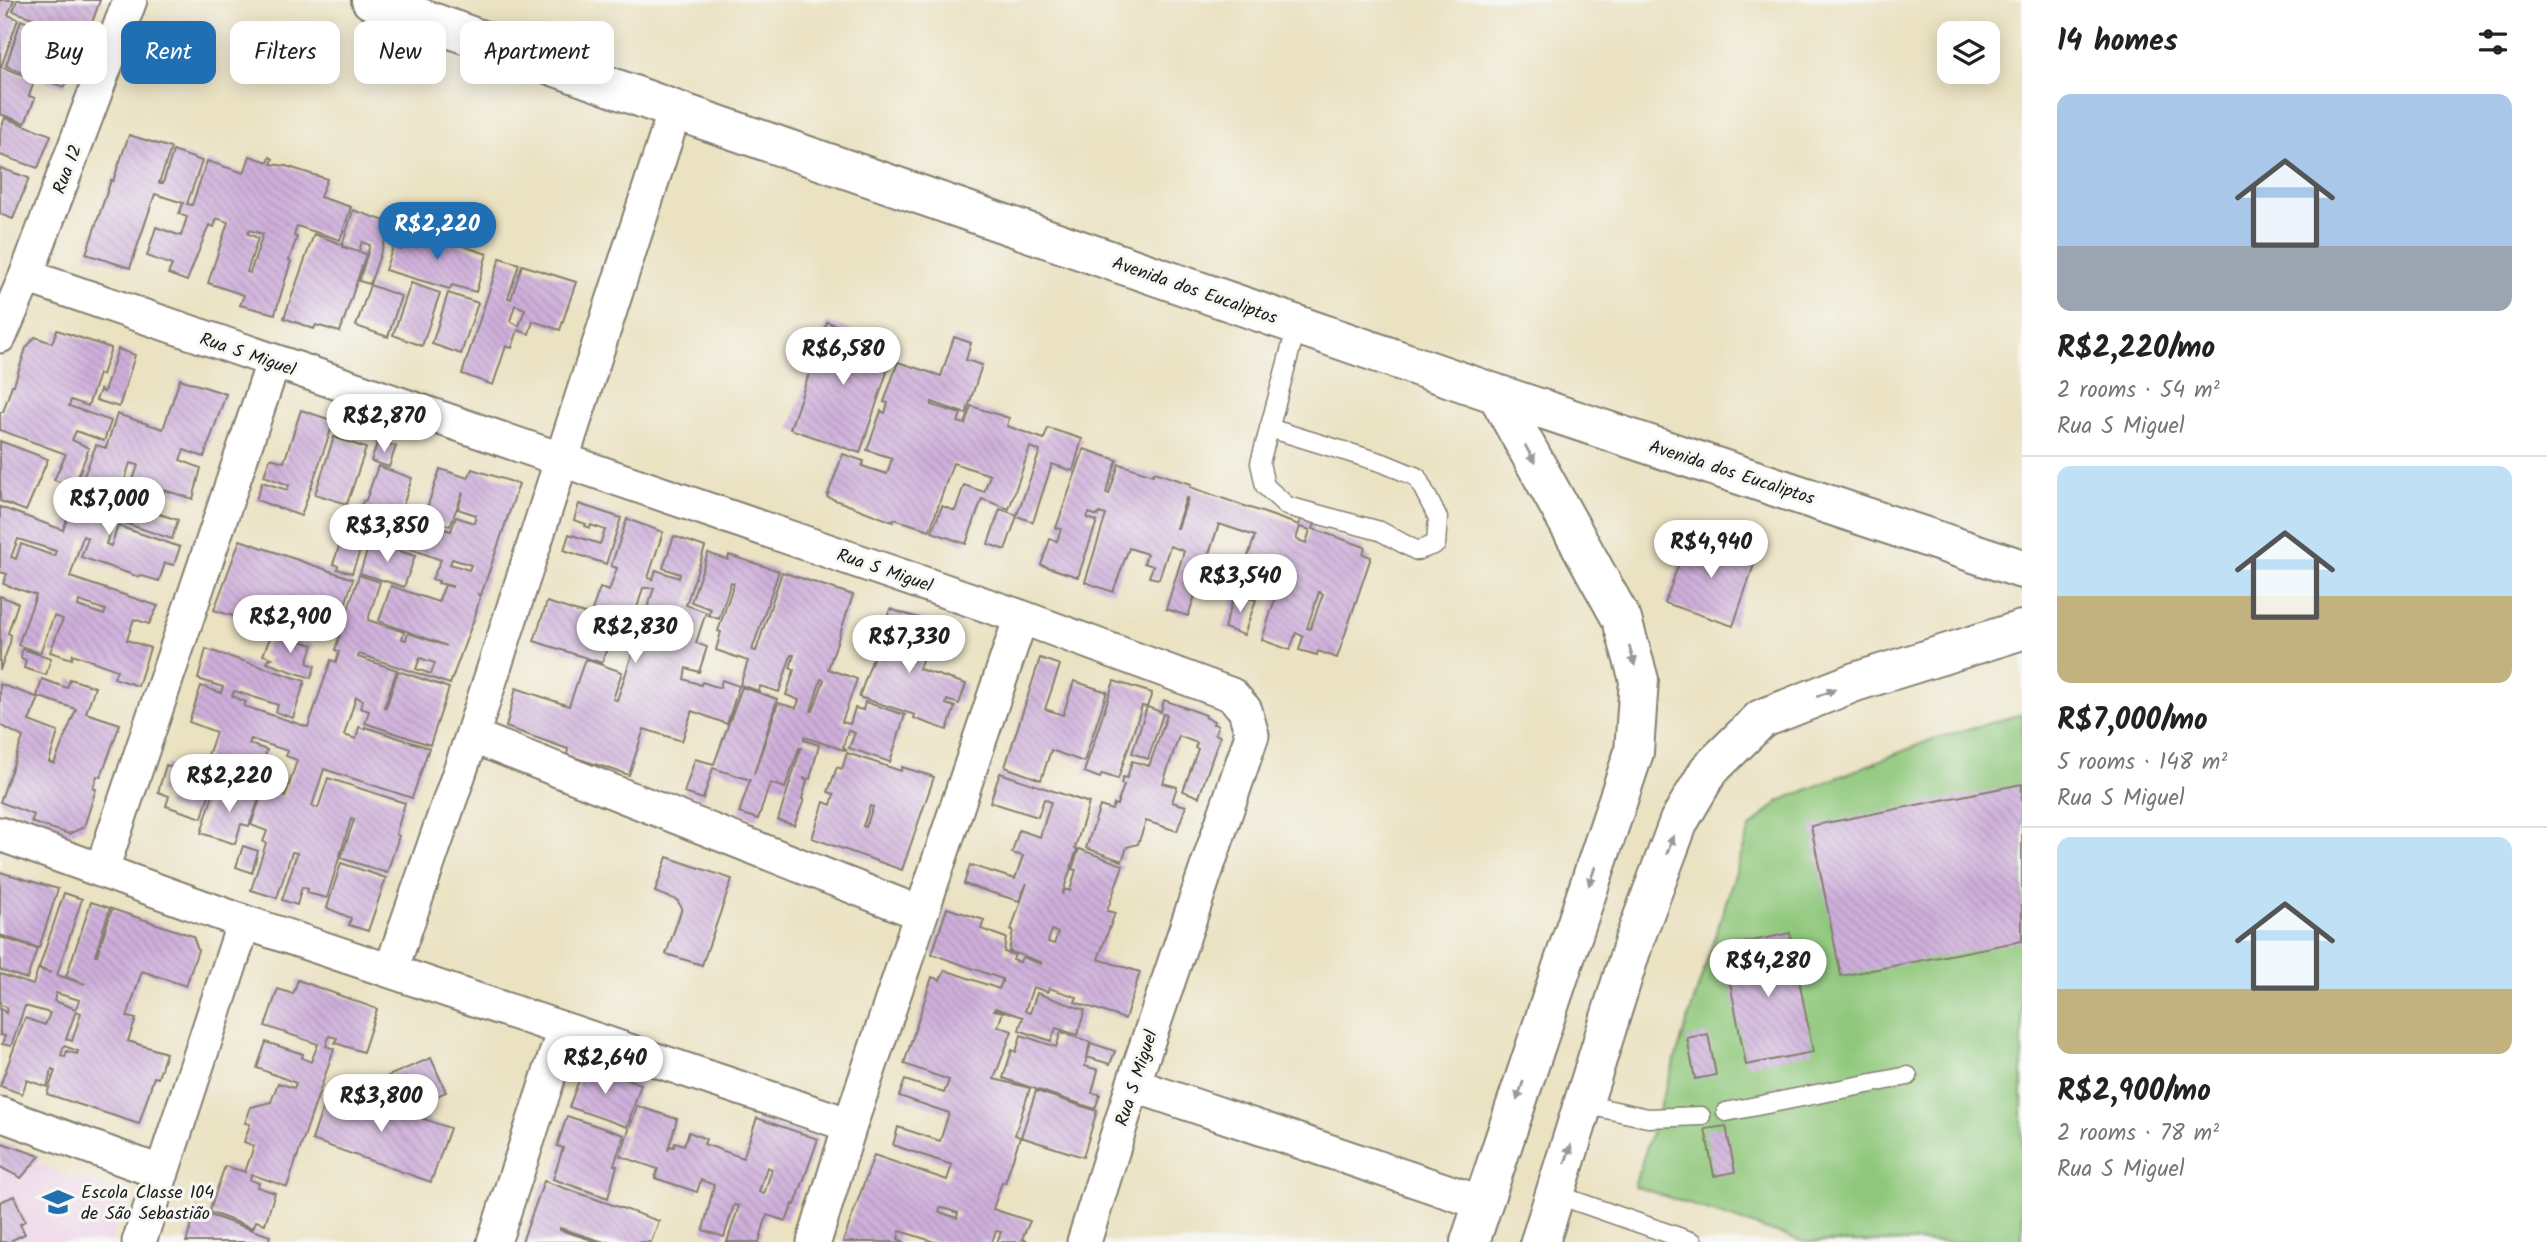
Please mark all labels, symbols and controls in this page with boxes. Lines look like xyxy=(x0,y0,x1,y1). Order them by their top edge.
text: 14 homes xyxy=(2057,18,2178,66)
chip: Buy xyxy=(21,21,107,84)
chip: Rent xyxy=(121,21,216,84)
chip: Filters xyxy=(230,21,340,84)
chip: New xyxy=(354,21,446,84)
chip: Apartment xyxy=(460,21,614,84)
map controls xyxy=(1937,21,2000,84)
button: layers xyxy=(1937,21,2000,84)
icon: filters xyxy=(2474,23,2512,61)
icon: home xyxy=(2222,140,2348,266)
street label: Rua 12 xyxy=(46,141,91,199)
pin: R$2,220 xyxy=(372,202,502,262)
text: R$2,220 xyxy=(394,207,480,243)
street label: Avenida dos Eucaliptos xyxy=(1108,250,1281,333)
street label: Rua S Miguel xyxy=(196,325,300,386)
text: R$2,220/mo xyxy=(2057,325,2215,373)
pin: R$6,580 xyxy=(778,328,908,387)
text: R$6,580 xyxy=(802,332,884,368)
text: 2 rooms · 54 m² xyxy=(2057,373,2220,409)
pin: R$2,870 xyxy=(319,394,449,454)
text: R$2,870 xyxy=(342,399,426,435)
text: Rua S Miguel xyxy=(2057,409,2185,445)
street label: Avenida dos Eucaliptos xyxy=(1645,433,1819,514)
one-way arrow xyxy=(1524,444,1536,464)
pin: R$7,000 xyxy=(44,477,174,537)
text: R$7,000 xyxy=(69,482,149,518)
pin: R$3,850 xyxy=(322,504,452,564)
text: R$3,850 xyxy=(345,509,429,545)
icon: home xyxy=(2222,512,2348,638)
pin: R$4,940 xyxy=(1646,520,1776,580)
text: R$4,940 xyxy=(1670,525,1752,561)
street label: Rua S Miguel xyxy=(833,541,937,602)
pin: R$3,540 xyxy=(1175,554,1305,614)
text: R$3,540 xyxy=(1199,559,1281,595)
pin: R$2,900 xyxy=(225,596,355,655)
text: R$2,900 xyxy=(249,600,331,636)
pin: R$2,830 xyxy=(570,606,700,665)
text: R$2,830 xyxy=(593,610,677,646)
pin: R$7,330 xyxy=(844,616,974,675)
text: R$7,330 xyxy=(868,620,950,656)
one-way arrow xyxy=(1627,645,1638,667)
one-way arrow xyxy=(1816,688,1837,699)
text: R$7,000/mo xyxy=(2057,697,2208,745)
text: 5 rooms · 148 m² xyxy=(2057,745,2227,781)
pin: R$2,220 xyxy=(164,754,294,814)
text: R$2,220 xyxy=(186,759,272,795)
text: Rua S Miguel xyxy=(2057,781,2185,817)
one-way arrow xyxy=(1665,834,1676,855)
one-way arrow xyxy=(1586,865,1597,886)
icon: home xyxy=(2222,883,2348,1009)
pin: R$4,280 xyxy=(1703,940,1833,999)
text: R$4,280 xyxy=(1726,944,1810,980)
street label: Rua S Miguel xyxy=(1108,1026,1167,1130)
pin: R$2,640 xyxy=(540,1036,670,1096)
text: R$2,640 xyxy=(563,1041,647,1077)
text: R$2,900/mo xyxy=(2057,1068,2211,1116)
pin: R$3,800 xyxy=(316,1074,446,1134)
text: R$3,800 xyxy=(339,1079,423,1115)
one-way arrow xyxy=(1514,1081,1525,1102)
text: 2 rooms · 78 m² xyxy=(2057,1116,2219,1152)
one-way arrow xyxy=(1563,1143,1574,1164)
text: Rua S Miguel xyxy=(2057,1152,2185,1188)
place label: Escola Classe 104 de São Sebastião xyxy=(81,1179,214,1229)
school or university icon: Escola Classe 104 de São Sebastião xyxy=(41,1185,75,1219)

